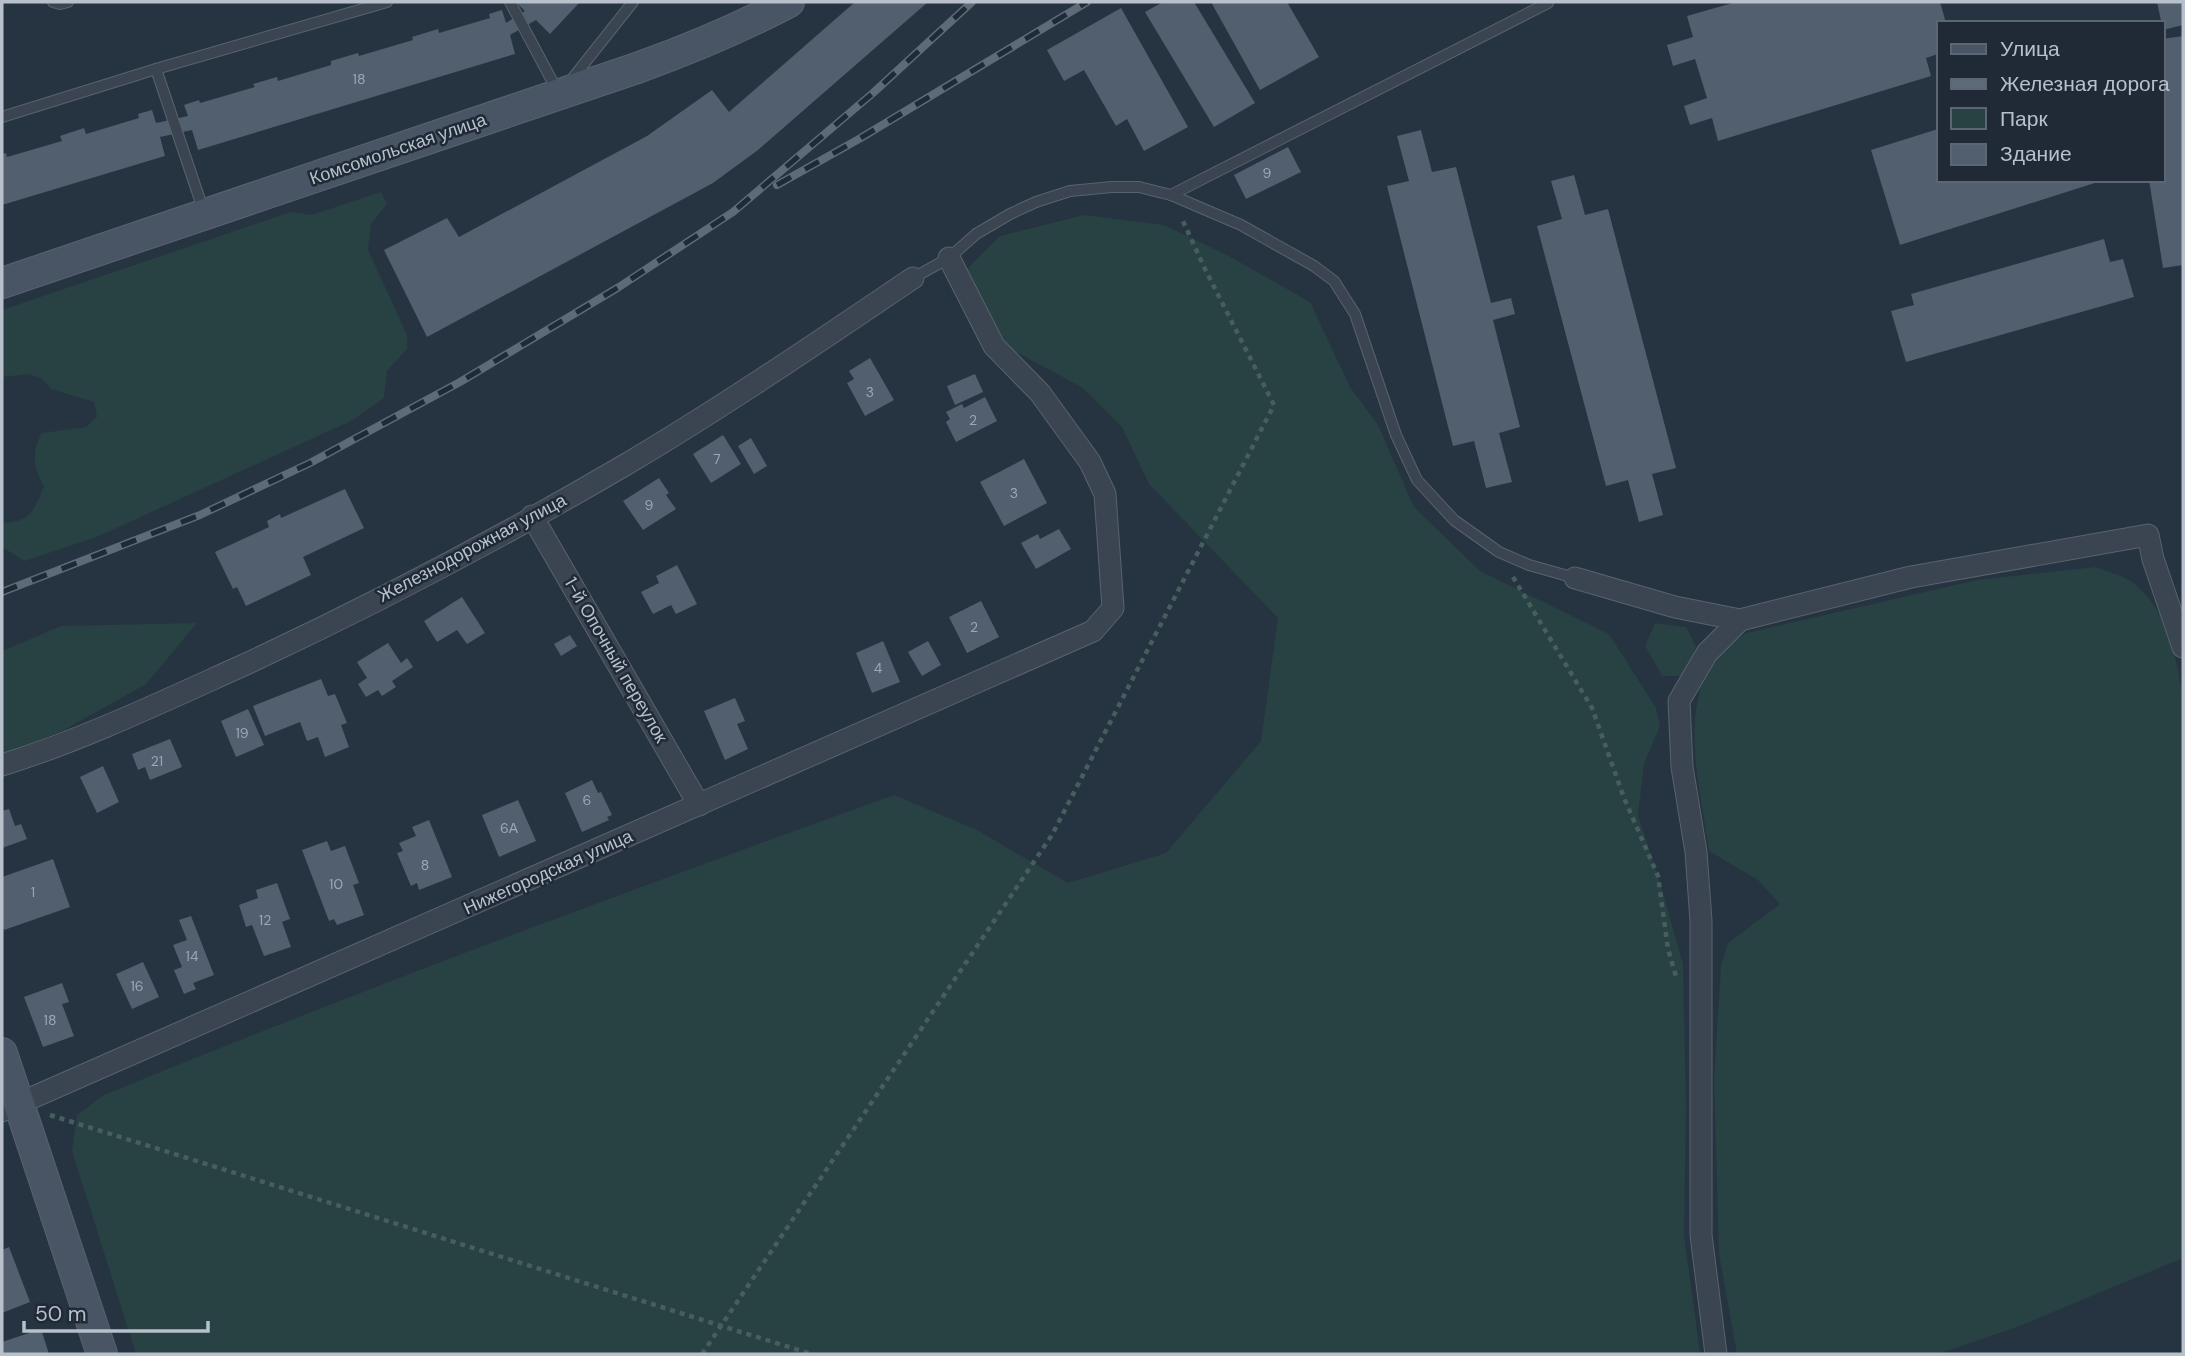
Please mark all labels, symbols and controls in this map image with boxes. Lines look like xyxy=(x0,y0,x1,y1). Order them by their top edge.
legend xyxy=(1937,21,2164,182)
text: Улица xyxy=(2000,35,2060,63)
house number: 18 xyxy=(353,70,365,88)
text: Железная дорога xyxy=(2000,70,2170,98)
text: Парк xyxy=(2000,105,2048,133)
street label: Комсомольская улица xyxy=(307,107,490,191)
text: Здание xyxy=(2000,140,2072,168)
house number: 9 xyxy=(1263,164,1272,182)
house number: 3 xyxy=(866,383,874,401)
house number: 2 xyxy=(969,411,977,429)
house number: 7 xyxy=(713,450,721,468)
house number: 3 xyxy=(1010,484,1018,502)
street label: Железнодорожная улица xyxy=(374,488,571,608)
house number: 9 xyxy=(645,496,654,514)
street label: 1-й Опочный переулок xyxy=(559,573,673,747)
house number: 2 xyxy=(970,618,978,636)
house number: 4 xyxy=(874,659,883,677)
house number: 19 xyxy=(235,724,249,742)
house number: 21 xyxy=(151,752,163,770)
house number: 6 xyxy=(583,791,591,809)
house number: 6А xyxy=(500,819,519,837)
street label: Нижегородская улица xyxy=(460,823,637,920)
house number: 8 xyxy=(421,856,429,874)
house number: 10 xyxy=(329,875,343,893)
house number: 1 xyxy=(31,883,35,901)
house number: 12 xyxy=(259,911,271,929)
house number: 14 xyxy=(186,947,199,965)
house number: 16 xyxy=(130,977,144,995)
house number: 18 xyxy=(44,1011,56,1029)
scale bar xyxy=(24,1290,208,1334)
text: 50 m xyxy=(35,1300,86,1328)

